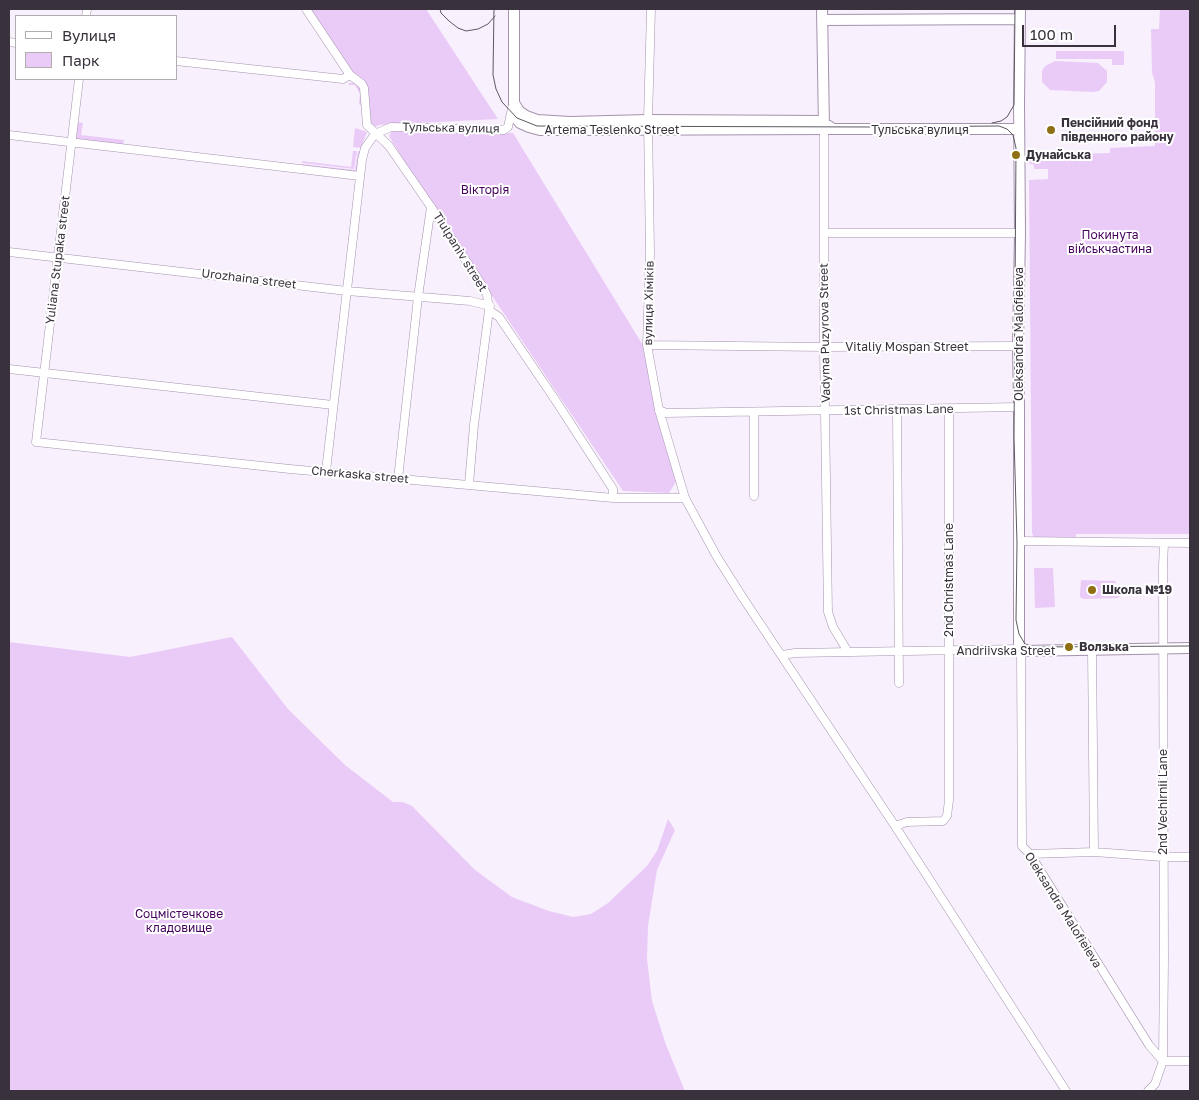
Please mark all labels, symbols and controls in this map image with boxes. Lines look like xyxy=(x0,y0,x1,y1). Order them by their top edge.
legend xyxy=(15,15,178,80)
scale bar xyxy=(1024,15,1118,47)
text: 100 m xyxy=(1030,25,1073,43)
text: Вулиця xyxy=(62,26,116,44)
text: Парк xyxy=(62,51,100,69)
place label: Пенсійний фонд південного району xyxy=(1061,116,1174,144)
street label: Тульська вулиця xyxy=(402,120,500,136)
street label: Artema Teslenko Street xyxy=(544,123,680,137)
street label: Тульська вулиця xyxy=(871,123,969,137)
marker: Пенсійний фонд південного району xyxy=(1045,124,1057,136)
place label: Дунайська xyxy=(1026,148,1091,162)
marker: Дунайська xyxy=(1010,149,1022,161)
park label: Вікторія xyxy=(461,183,509,197)
street label: Yuliana Stupaka street xyxy=(43,195,73,325)
street label: Tiulpaniv street xyxy=(430,210,490,294)
park label: Покинута військчастина xyxy=(1068,228,1152,256)
street label: вулиця Хіміків xyxy=(641,261,657,345)
street label: Vadyma Puzyrova Street xyxy=(817,263,833,403)
street label: Urozhaina street xyxy=(201,266,297,292)
street label: Oleksandra Malofieieva xyxy=(1012,267,1026,401)
street label: Vitaliy Mospan Street xyxy=(845,340,969,354)
street label: 1st Christmas Lane xyxy=(844,402,954,418)
street label: Cherkaska street xyxy=(311,464,409,486)
street label: 2nd Christmas Lane xyxy=(942,523,956,637)
place label: Школа №19 xyxy=(1102,583,1172,597)
marker: Школа №19 xyxy=(1086,584,1098,596)
place label: Волзька xyxy=(1079,640,1129,654)
marker: Волзька xyxy=(1063,641,1075,653)
street label: Andriivska Street xyxy=(957,644,1055,658)
street label: 2nd Vechirnii Lane xyxy=(1156,749,1170,855)
street label: Oleksandra Malofieieva xyxy=(1021,849,1105,971)
park label: Соцмістечкове кладовище xyxy=(135,907,223,935)

